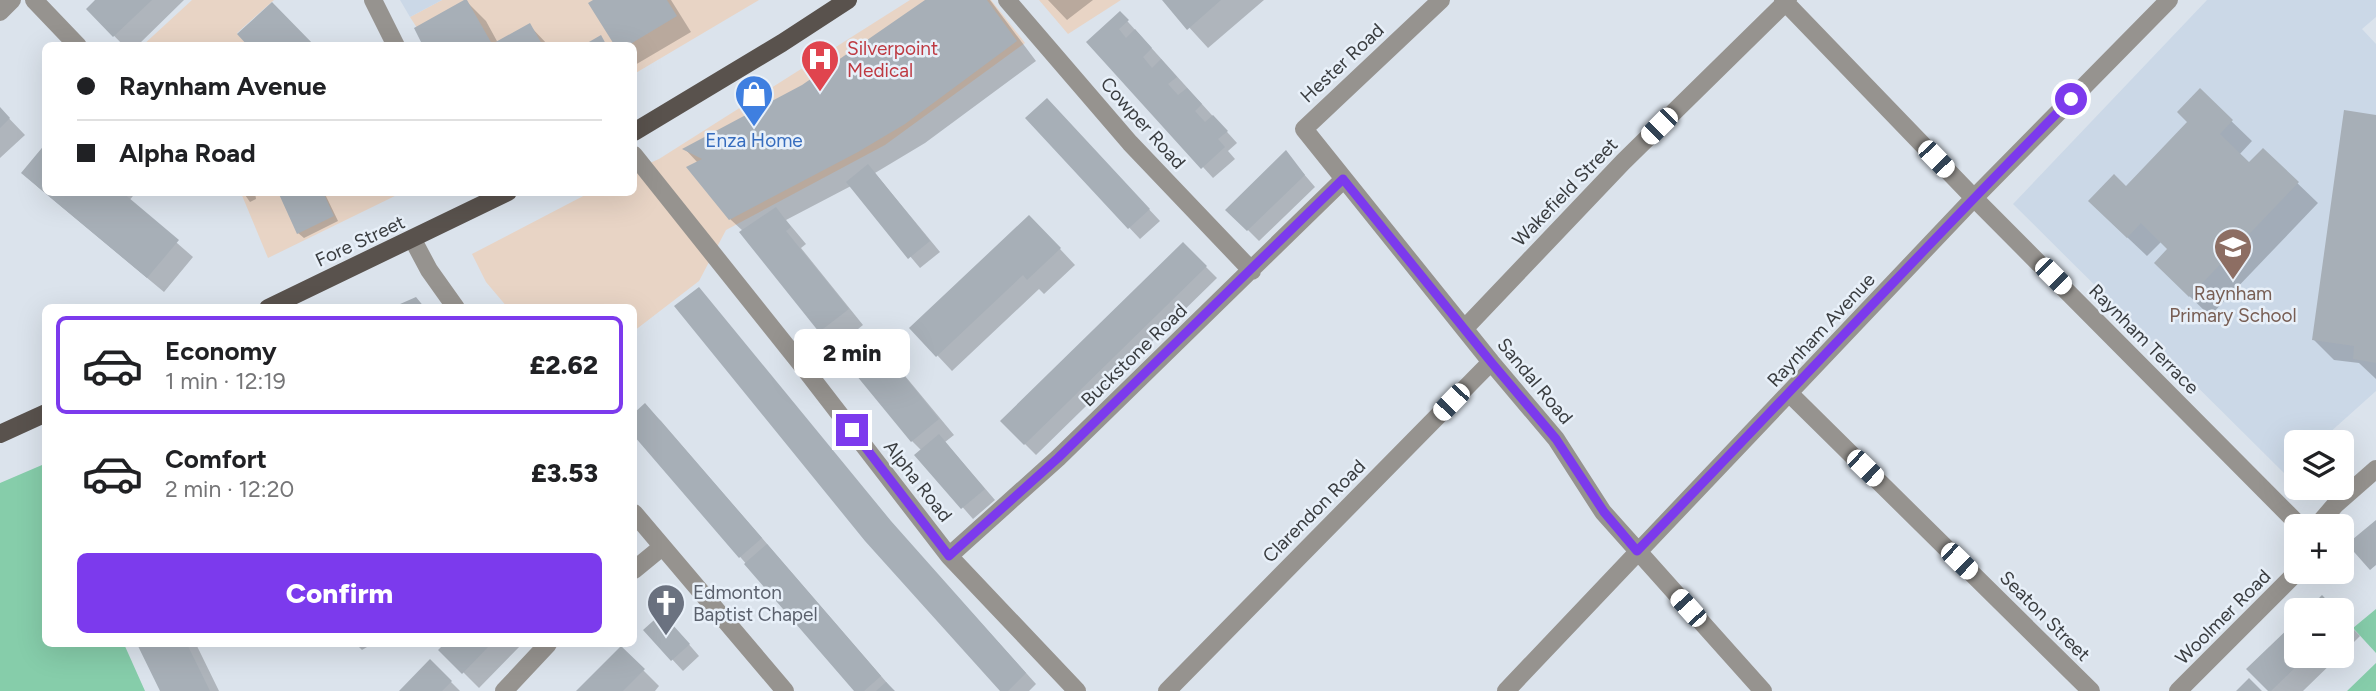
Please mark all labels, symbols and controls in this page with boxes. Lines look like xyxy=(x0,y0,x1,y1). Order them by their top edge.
street label: Hester Road xyxy=(1295,18,1389,108)
place label: Silverpoint Medical xyxy=(847,37,938,82)
hospital icon: Silverpoint Medical xyxy=(799,38,841,93)
text: Raynham Avenue xyxy=(119,70,326,102)
street label: Cowper Road xyxy=(1096,72,1190,174)
shop icon: Enza Home xyxy=(733,73,775,128)
route start xyxy=(2055,83,2087,115)
car xyxy=(1637,104,1682,148)
place label: Enza Home xyxy=(705,129,803,152)
street label: Wakefield Street xyxy=(1508,133,1622,251)
text: Alpha Road xyxy=(119,137,256,169)
car xyxy=(1914,137,1959,181)
street label: Fore Street xyxy=(312,210,408,272)
school or university icon: Raynham Primary School xyxy=(2212,226,2254,281)
car xyxy=(2031,254,2076,298)
street label: Raynham Avenue xyxy=(1762,268,1880,392)
street label: Raynham Terrace xyxy=(2084,279,2204,399)
place label: Raynham Primary School xyxy=(2169,282,2297,327)
street label: Buckstone Road xyxy=(1076,299,1192,411)
callout: 2 min xyxy=(794,328,910,378)
street label: Sandal Road xyxy=(1492,333,1578,429)
icon: car xyxy=(81,334,144,397)
text: Economy xyxy=(165,335,277,367)
text: 2 min xyxy=(823,339,881,367)
text: £2.62 xyxy=(530,349,598,381)
text: 1 min · 12:19 xyxy=(165,367,286,395)
car xyxy=(1429,380,1474,424)
route end xyxy=(836,414,868,446)
map controls xyxy=(2284,430,2354,668)
button: layers xyxy=(2284,430,2354,500)
street label: Alpha Road xyxy=(879,436,957,526)
icon: car xyxy=(81,442,144,505)
text: Comfort xyxy=(165,443,267,475)
car xyxy=(1843,446,1888,490)
street label: Clarendon Road xyxy=(1258,455,1370,567)
text: £3.53 xyxy=(531,457,598,489)
text: 2 min · 12:20 xyxy=(165,475,294,503)
button: + xyxy=(2284,514,2354,584)
car xyxy=(1937,539,1982,583)
button: Confirm xyxy=(77,553,602,633)
street label: Woolmer Road xyxy=(2171,565,2275,669)
street label: Seaton Street xyxy=(1995,566,2095,666)
place label: Edmonton Baptist Chapel xyxy=(693,581,818,626)
church icon: Edmonton Baptist Chapel xyxy=(645,582,687,637)
car xyxy=(1667,585,1710,631)
button: − xyxy=(2284,598,2354,668)

